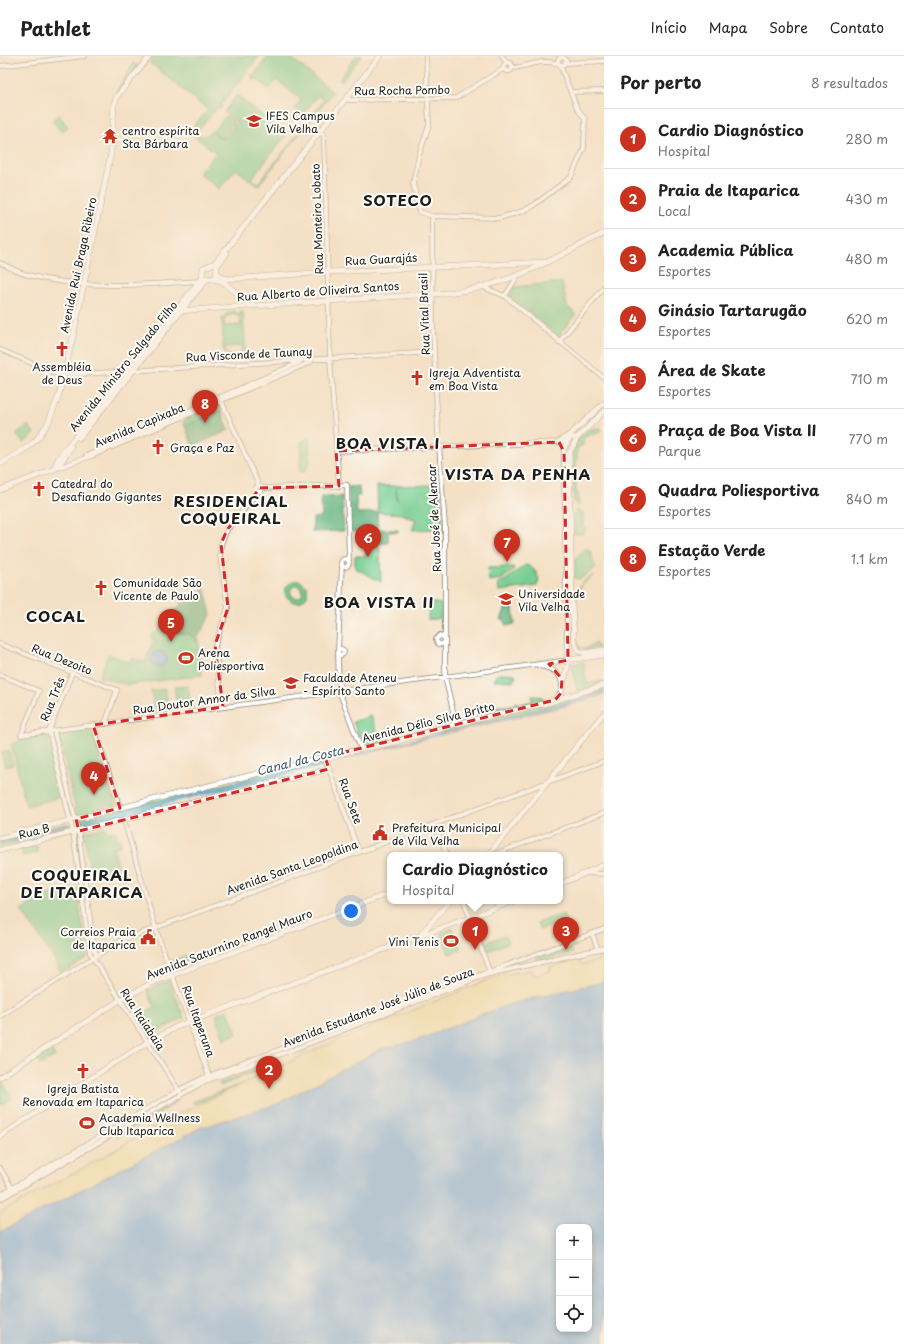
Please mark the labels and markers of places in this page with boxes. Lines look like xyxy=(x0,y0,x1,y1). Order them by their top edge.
place label: IFES Campus Vila Velha xyxy=(266,107,335,137)
school or university icon: IFES Campus Vila Velha xyxy=(245,112,263,130)
place label: centro espírita Sta Bárbara xyxy=(122,122,199,152)
temple icon: centro espírita Sta Bárbara xyxy=(101,127,119,145)
church icon: Assembléia de Deus xyxy=(53,340,71,358)
place label: Assembléia de Deus xyxy=(32,358,92,388)
place label: Igreja Adventista em Boa Vista xyxy=(429,364,522,394)
church icon: Igreja Adventista em Boa Vista xyxy=(408,369,426,387)
pin: 8 xyxy=(192,390,218,423)
church icon: Graça e Paz xyxy=(149,438,167,456)
place label: Graça e Paz xyxy=(170,439,234,456)
place label: Catedral do Desafiando Gigantes xyxy=(51,475,162,505)
church icon: Catedral do Desafiando Gigantes xyxy=(30,480,48,498)
pin: 6 xyxy=(355,524,381,557)
pin: 7 xyxy=(494,529,520,562)
place label: Comunidade São Vicente de Paulo xyxy=(113,574,202,604)
church icon: Comunidade São Vicente de Paulo xyxy=(92,579,110,597)
place label: Universidade Vila Velha xyxy=(518,585,585,615)
school or university icon: Universidade Vila Velha xyxy=(497,590,515,608)
pin: 5 xyxy=(158,609,184,642)
place label: Arena Poliesportiva xyxy=(198,644,264,674)
sports icon: Arena Poliesportiva xyxy=(177,649,195,667)
place label: Faculdade Ateneu - Espírito Santo xyxy=(303,669,397,699)
school or university icon: Faculdade Ateneu - Espírito Santo xyxy=(282,674,300,692)
pin: 4 xyxy=(81,762,107,795)
place label: Prefeitura Municipal de Vila Velha xyxy=(392,819,501,849)
public building icon: Prefeitura Municipal de Vila Velha xyxy=(371,824,389,842)
pin: 1 xyxy=(462,917,488,950)
pin: 3 xyxy=(553,917,579,950)
place label: Correios Praia de Itaparica xyxy=(60,923,136,953)
public building icon: Correios Praia de Itaparica xyxy=(139,928,157,946)
sports icon: Vini Tenis xyxy=(442,932,460,950)
place label: Vini Tenis xyxy=(388,933,439,950)
pin: 2 xyxy=(256,1056,282,1089)
church icon: Igreja Batista Renovada em Itaparica xyxy=(74,1062,92,1080)
place label: Igreja Batista Renovada em Itaparica xyxy=(22,1080,144,1110)
place label: Academia Wellness Club Itaparica xyxy=(99,1109,200,1139)
sports icon: Academia Wellness Club Itaparica xyxy=(78,1114,96,1132)

